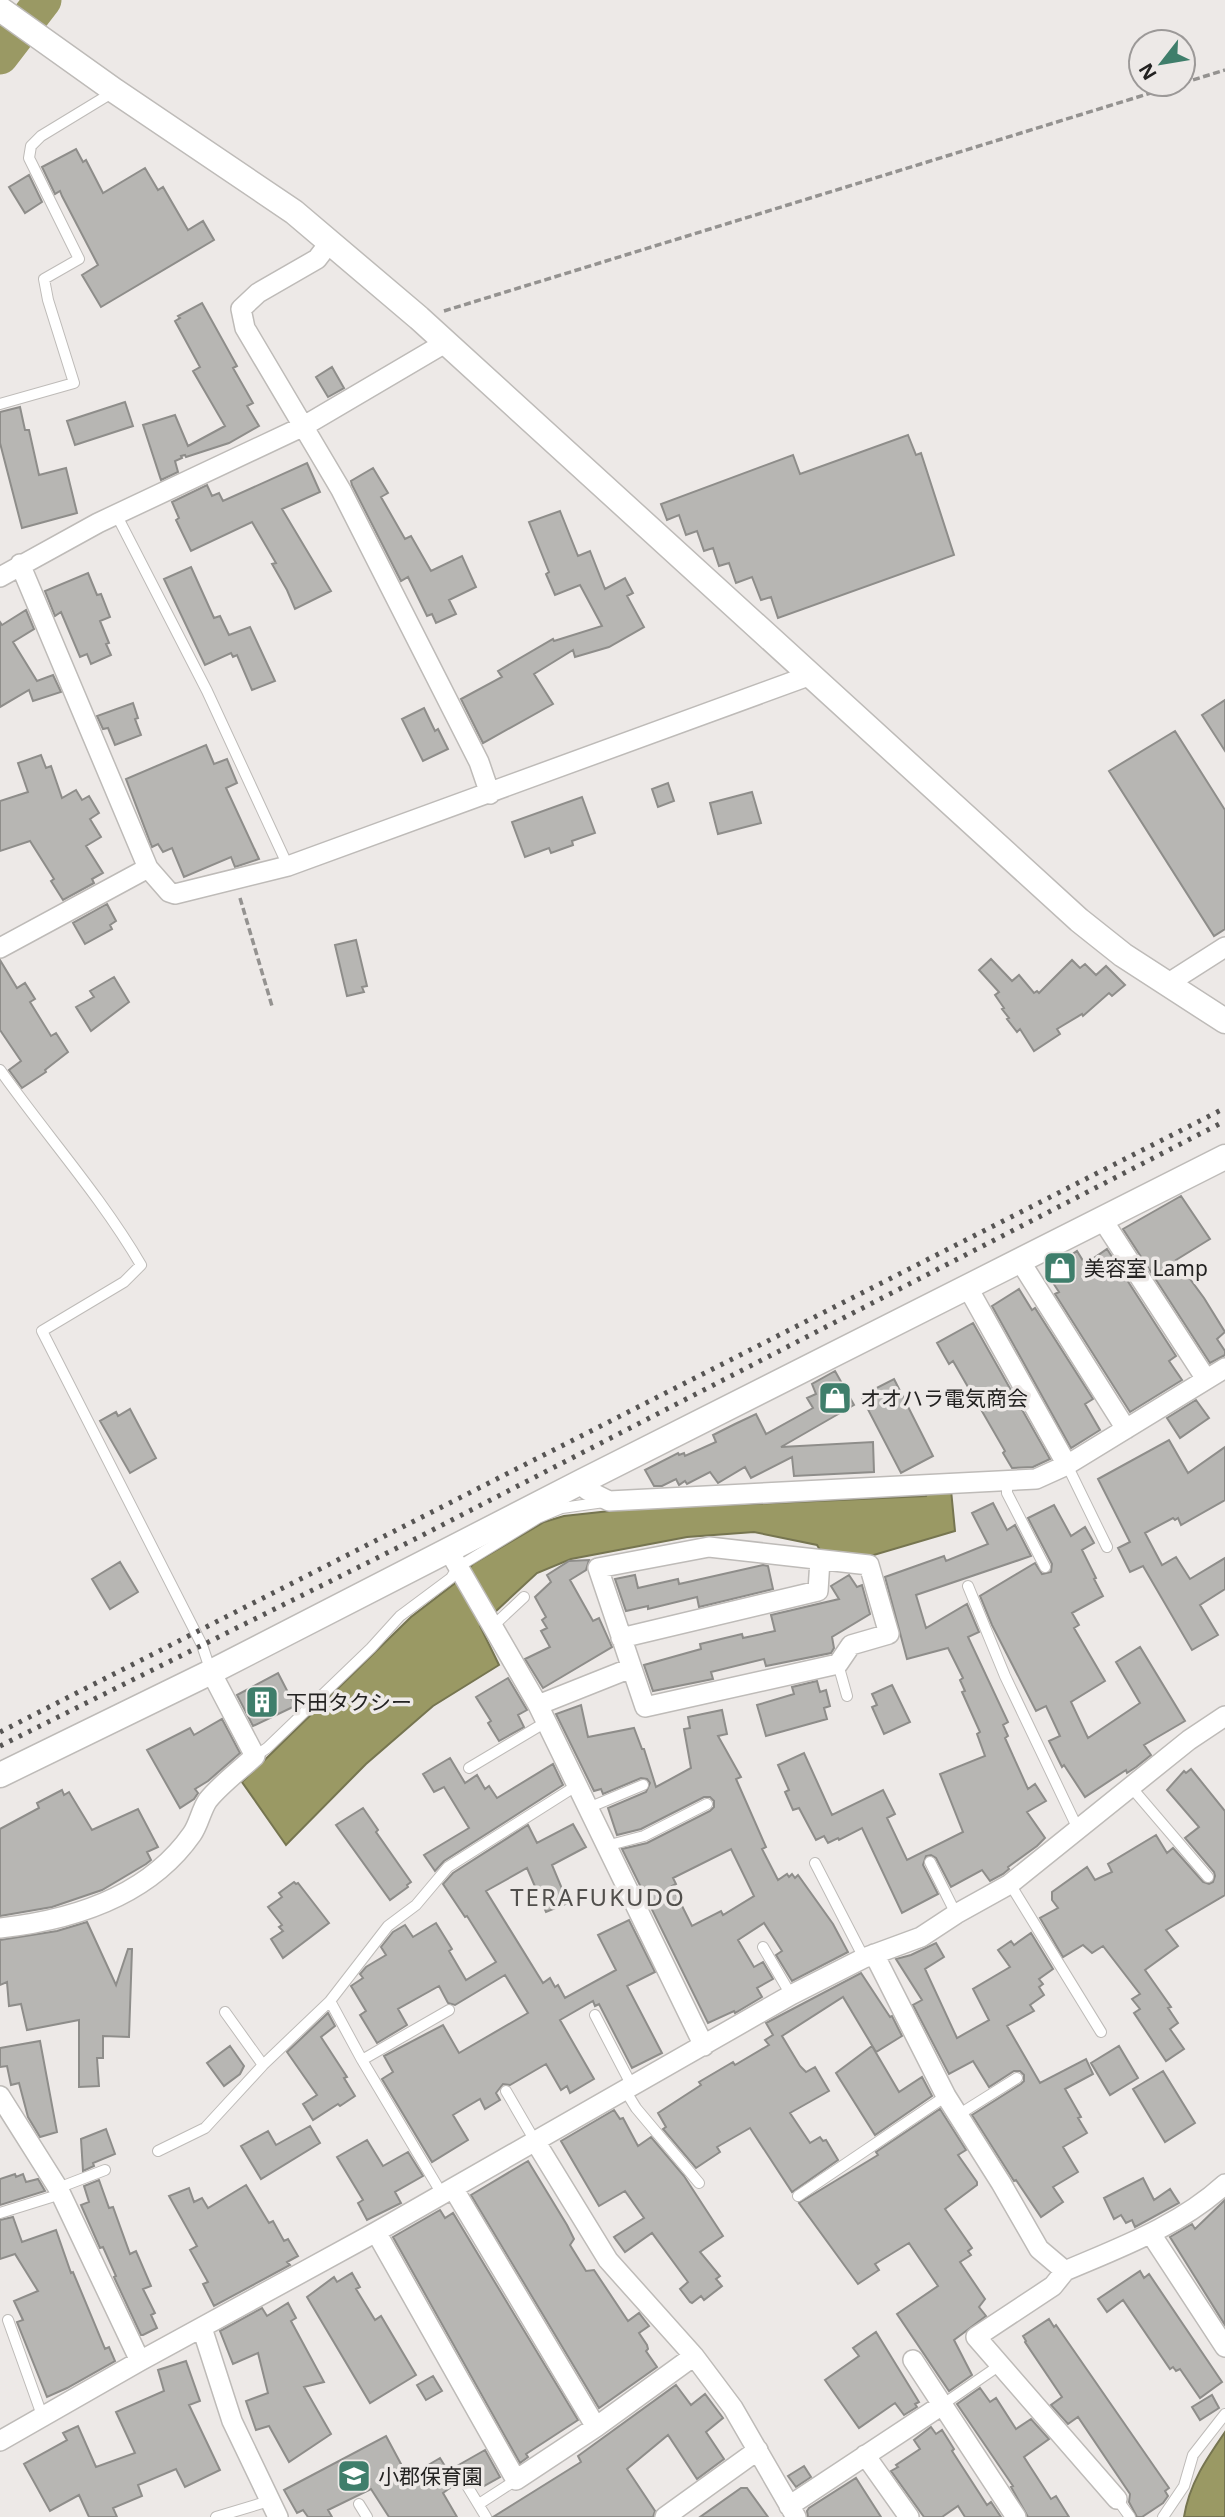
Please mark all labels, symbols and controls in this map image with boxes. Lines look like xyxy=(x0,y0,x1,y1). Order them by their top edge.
north arrow xyxy=(1127,28,1197,98)
text: N xyxy=(1132,58,1163,85)
shop icon: 美容室 Lamp xyxy=(1041,1249,1079,1287)
place label: 美容室 Lamp xyxy=(1084,1254,1208,1282)
shop icon: オオハラ電気商会 xyxy=(816,1379,854,1417)
place label: オオハラ電気商会 xyxy=(860,1384,1028,1412)
building icon: 下田タクシー xyxy=(243,1683,281,1721)
place label: 下田タクシー xyxy=(286,1688,412,1716)
district label: TERAFUKUDO xyxy=(510,1880,686,1913)
school or university icon: 小郡保育園 xyxy=(335,2457,373,2495)
place label: 小郡保育園 xyxy=(378,2462,483,2490)

